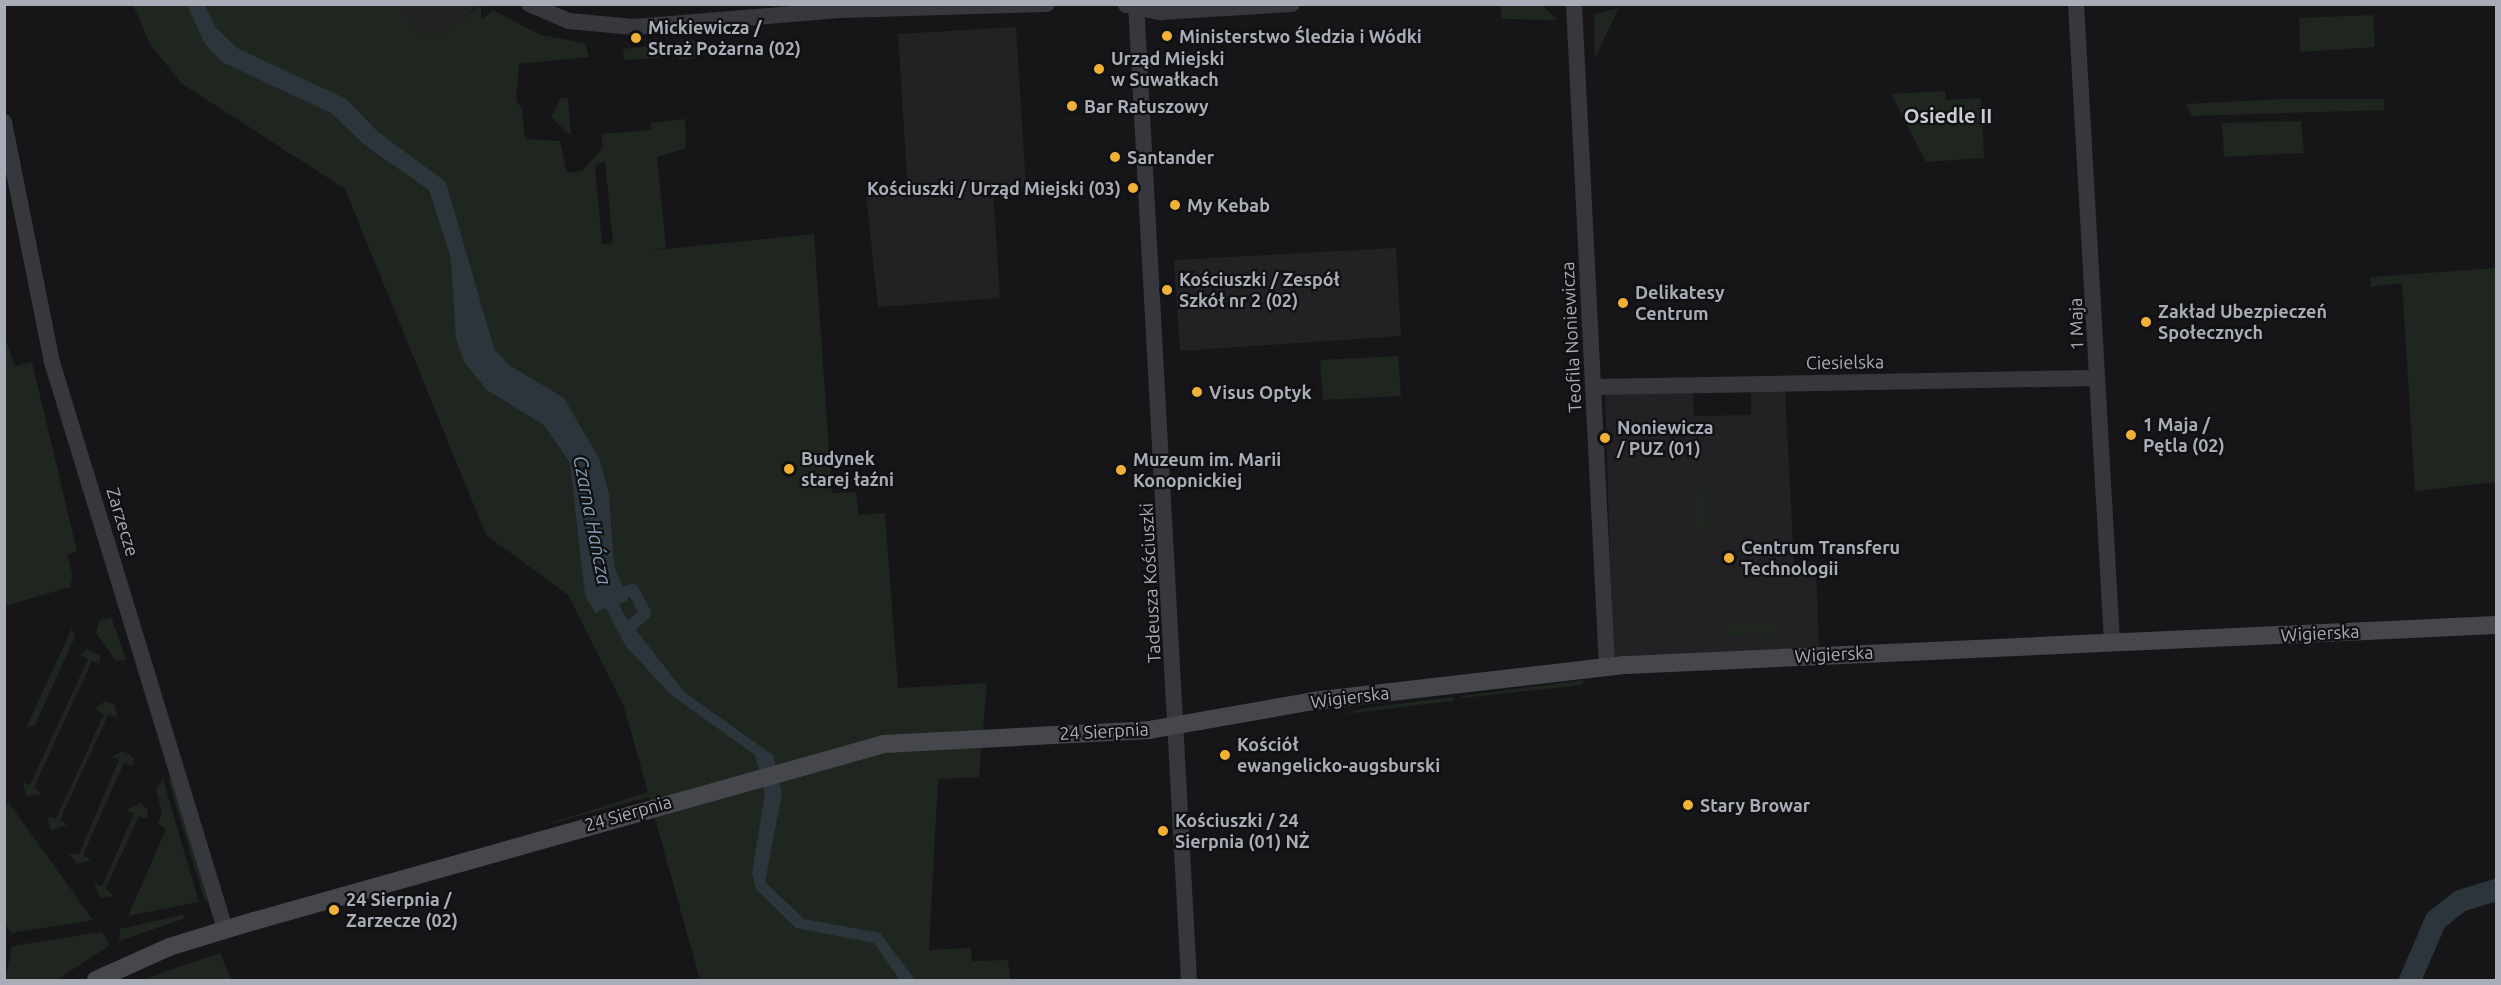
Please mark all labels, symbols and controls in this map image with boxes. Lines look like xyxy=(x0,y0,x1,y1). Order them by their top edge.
place label: Mickiewicza / Straż Pożarna (02) xyxy=(648,17,801,60)
place label: Ministerstwo Śledzia i Wódki xyxy=(1179,25,1422,47)
marker: Ministerstwo Śledzia i Wódki xyxy=(1160,29,1174,43)
marker: Mickiewicza / Straż Pożarna (02) xyxy=(629,31,643,45)
place label: Urząd Miejski w Suwałkach xyxy=(1111,48,1225,90)
marker: Urząd Miejski w Suwałkach xyxy=(1092,62,1106,76)
place label: Bar Ratuszowy xyxy=(1084,95,1209,117)
marker: Bar Ratuszowy xyxy=(1065,99,1079,113)
district label: Osiedle II xyxy=(1904,103,1992,127)
place label: Santander xyxy=(1127,146,1214,168)
marker: Santander xyxy=(1108,150,1122,164)
place label: Kościuszki / Urząd Miejski (03) xyxy=(867,177,1121,199)
marker: Kościuszki / Urząd Miejski (03) xyxy=(1126,181,1140,195)
place label: My Kebab xyxy=(1187,194,1270,216)
marker: My Kebab xyxy=(1168,198,1182,212)
street label: Teofila Noniewicza xyxy=(1556,261,1586,413)
place label: Kościuszki / Zespół Szkół nr 2 (02) xyxy=(1179,269,1340,312)
place label: Delikatesy Centrum xyxy=(1635,282,1725,324)
marker: Kościuszki / Zespół Szkół nr 2 (02) xyxy=(1160,283,1174,297)
marker: Delikatesy Centrum xyxy=(1616,296,1630,310)
street label: 1 Maja xyxy=(2064,297,2088,351)
place label: Zakład Ubezpieczeń Społecznych xyxy=(2158,301,2327,344)
marker: Zakład Ubezpieczeń Społecznych xyxy=(2139,315,2153,329)
street label: Ciesielska xyxy=(1806,351,1884,373)
place label: Visus Optyk xyxy=(1209,381,1311,403)
marker: Visus Optyk xyxy=(1190,385,1204,399)
place label: 1 Maja / Pętla (02) xyxy=(2143,414,2225,456)
place label: Noniewicza / PUZ (01) xyxy=(1617,417,1713,460)
marker: 1 Maja / Pętla (02) xyxy=(2124,428,2138,442)
marker: Noniewicza / PUZ (01) xyxy=(1598,431,1612,445)
place label: Budynek starej łaźni xyxy=(801,448,894,490)
place label: Muzeum im. Marii Konopnickiej xyxy=(1133,449,1281,492)
water label: Czarna Hańcza xyxy=(569,453,617,587)
marker: Budynek starej łaźni xyxy=(782,462,796,476)
marker: Muzeum im. Marii Konopnickiej xyxy=(1114,463,1128,477)
street label: Zarzecze xyxy=(102,485,144,559)
street label: Tadeusza Kościuszki xyxy=(1135,502,1165,664)
place label: Centrum Transferu Technologii xyxy=(1741,537,1900,580)
marker: Centrum Transferu Technologii xyxy=(1722,551,1736,565)
street label: Wigierska xyxy=(2280,620,2360,646)
street label: Wigierska xyxy=(1794,641,1874,667)
street label: Wigierska xyxy=(1309,681,1391,713)
street label: 24 Sierpnia xyxy=(1059,718,1149,744)
place label: Kościół ewangelicko-augsburski xyxy=(1237,734,1440,777)
marker: Kościół ewangelicko-augsburski xyxy=(1218,748,1232,762)
street label: 24 Sierpnia xyxy=(582,790,674,836)
place label: Stary Browar xyxy=(1700,794,1810,816)
marker: Stary Browar xyxy=(1681,798,1695,812)
place label: Kościuszki / 24 Sierpnia (01) NŻ xyxy=(1175,810,1310,852)
marker: Kościuszki / 24 Sierpnia (01) NŻ xyxy=(1156,824,1170,838)
place label: 24 Sierpnia / Zarzecze (02) xyxy=(346,889,458,932)
marker: 24 Sierpnia / Zarzecze (02) xyxy=(327,903,341,917)

